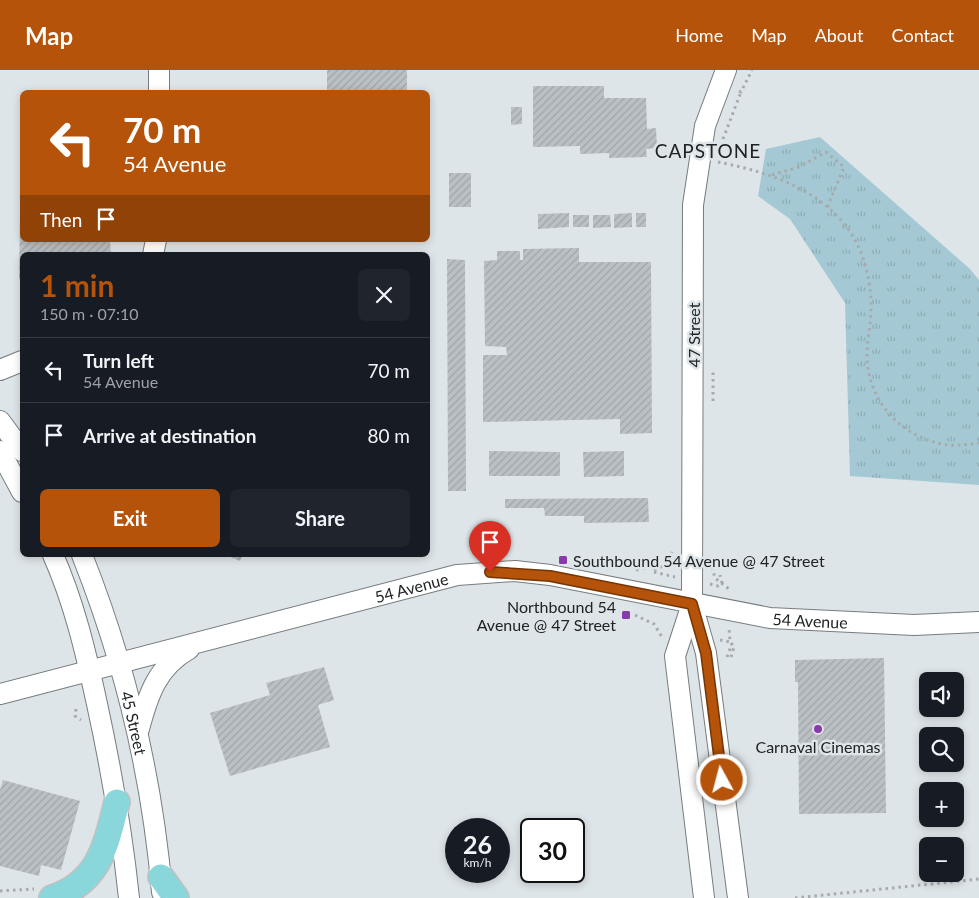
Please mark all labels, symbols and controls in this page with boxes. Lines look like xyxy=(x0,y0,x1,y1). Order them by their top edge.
text: Map xyxy=(25,21,73,50)
text: Home xyxy=(675,24,723,46)
text: Map xyxy=(751,24,787,46)
text: About xyxy=(815,24,864,46)
text: Contact xyxy=(892,24,954,46)
text: 70 m xyxy=(123,108,201,150)
icon: left xyxy=(40,110,105,175)
district label: CAPSTONE xyxy=(655,139,761,162)
text: 54 Avenue xyxy=(123,150,226,177)
icon: arrive xyxy=(92,205,120,233)
text: Then xyxy=(40,208,82,231)
text: 1 min xyxy=(40,267,114,303)
button: close xyxy=(358,269,410,321)
street label: 47 Street xyxy=(684,302,703,367)
text: 150 m · 07:10 xyxy=(40,304,139,323)
text: Turn left xyxy=(83,349,154,372)
icon: left xyxy=(40,356,68,384)
text: 70 m xyxy=(367,359,410,382)
text: 54 Avenue xyxy=(83,372,158,391)
icon: arrive xyxy=(40,421,68,449)
text: Arrive at destination xyxy=(83,424,256,447)
text: 80 m xyxy=(367,424,410,447)
button: Exit xyxy=(40,489,220,547)
button: Share xyxy=(230,489,410,547)
pin xyxy=(469,521,511,572)
icon: arrive xyxy=(476,528,504,556)
place label: Southbound 54 Avenue @ 47 Street xyxy=(573,551,825,570)
marker: Southbound 54 Avenue @ 47 Street xyxy=(557,554,569,566)
street label: 54 Avenue xyxy=(373,568,450,606)
place label: Northbound 54 Avenue @ 47 Street xyxy=(477,597,616,634)
marker: Northbound 54 Avenue @ 47 Street xyxy=(620,609,632,621)
street label: 54 Avenue xyxy=(772,609,848,631)
map controls xyxy=(919,672,964,882)
button: sound xyxy=(919,672,964,717)
street label: 45 Street xyxy=(118,689,151,757)
marker: Carnaval Cinemas xyxy=(812,723,824,735)
button: search xyxy=(919,727,964,772)
place label: Carnaval Cinemas xyxy=(755,737,881,756)
position arrow xyxy=(695,753,747,805)
button: + xyxy=(919,782,964,827)
speed limit sign: 30 xyxy=(520,818,585,883)
text: 26 xyxy=(463,829,492,859)
button: − xyxy=(919,837,964,882)
text: km/h xyxy=(463,855,492,870)

